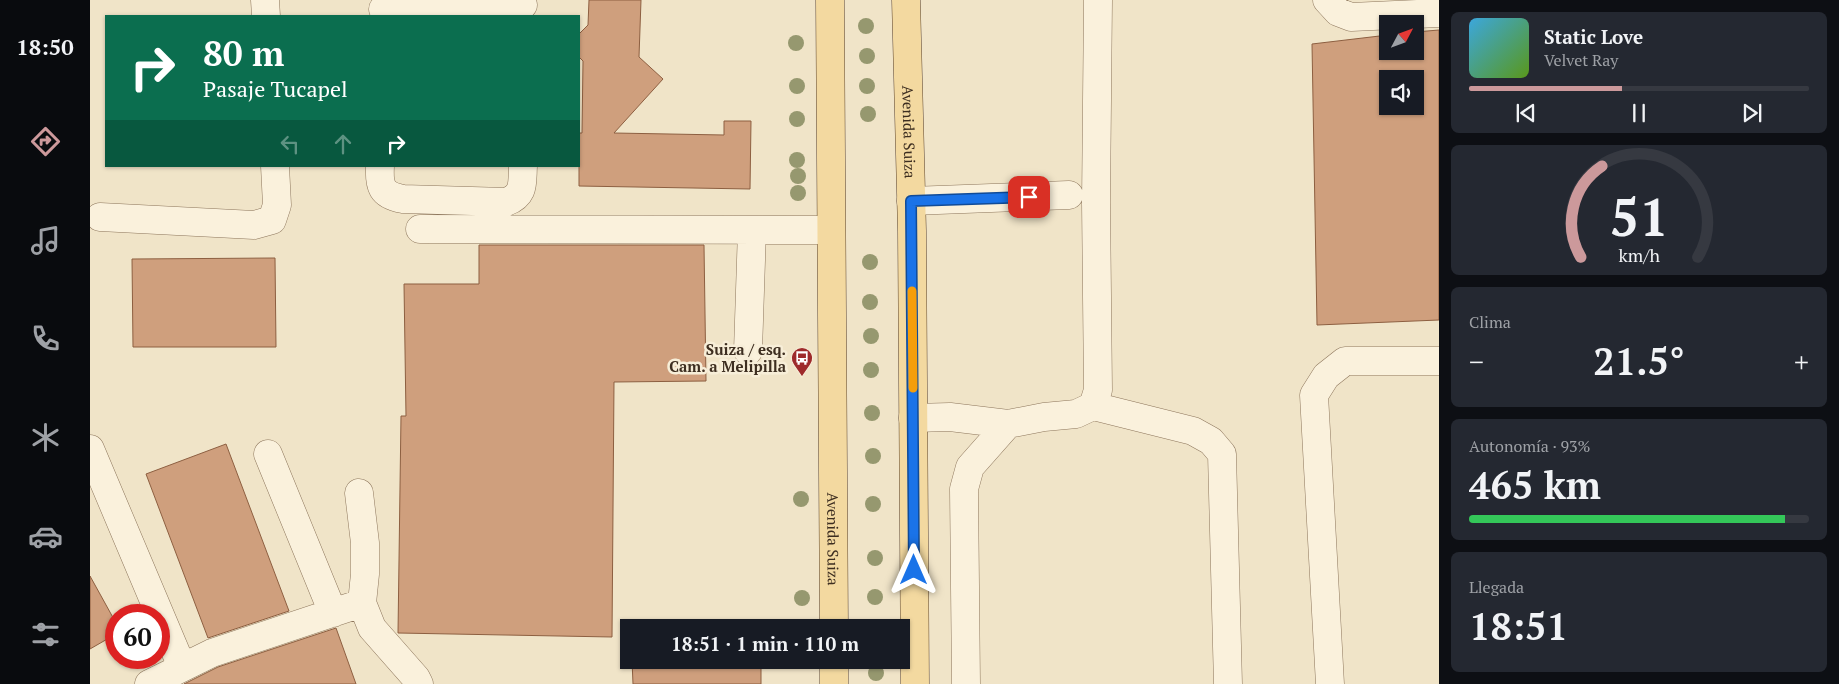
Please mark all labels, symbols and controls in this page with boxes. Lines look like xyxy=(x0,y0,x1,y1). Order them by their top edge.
north arrow xyxy=(1379,15,1424,60)
map controls xyxy=(1379,15,1424,115)
text: Static Love xyxy=(1544,24,1643,49)
text: 80 m xyxy=(203,30,284,76)
text: 18:50 xyxy=(16,32,74,61)
icon: right xyxy=(120,35,185,100)
text: Velvet Ray xyxy=(1544,49,1618,71)
button: sound xyxy=(1379,70,1424,115)
text: Pasaje Tucapel xyxy=(203,74,348,103)
street label: Avenida Suiza xyxy=(898,85,921,179)
icon: previous xyxy=(1512,99,1540,127)
icon: pause xyxy=(1625,99,1653,127)
icon: next xyxy=(1738,99,1766,127)
icon: directions xyxy=(28,124,63,159)
icon: left xyxy=(276,130,304,158)
icon: ahead xyxy=(329,130,357,158)
icon: right xyxy=(382,130,410,158)
pin xyxy=(1008,176,1050,218)
text: 51 xyxy=(1610,182,1668,251)
icon: arrive xyxy=(1015,183,1043,211)
icon: music xyxy=(28,223,63,258)
text: km/h xyxy=(1618,243,1660,267)
text: Clima xyxy=(1469,311,1511,333)
icon: phone xyxy=(28,321,63,356)
text: 21.5° xyxy=(1593,336,1685,386)
place label: Suiza / esq. Cam. a Melipilla xyxy=(669,339,787,376)
text: − xyxy=(1469,343,1484,380)
text: + xyxy=(1794,343,1809,380)
bus stop icon: Suiza / esq. Cam. a Melipilla xyxy=(790,346,814,377)
icon: climate xyxy=(28,420,63,455)
text: Autonomía · 93% xyxy=(1469,435,1591,457)
text: 465 km xyxy=(1469,460,1601,510)
street label: Avenida Suiza xyxy=(823,492,844,586)
icon: car xyxy=(28,519,63,554)
position arrow xyxy=(887,543,939,595)
text: Llegada xyxy=(1469,576,1524,598)
text: 18:51 xyxy=(1469,601,1568,651)
speed limit sign: 60 xyxy=(105,604,170,669)
icon: filters xyxy=(28,617,63,652)
text: 18:51 · 1 min · 110 m xyxy=(671,631,859,656)

